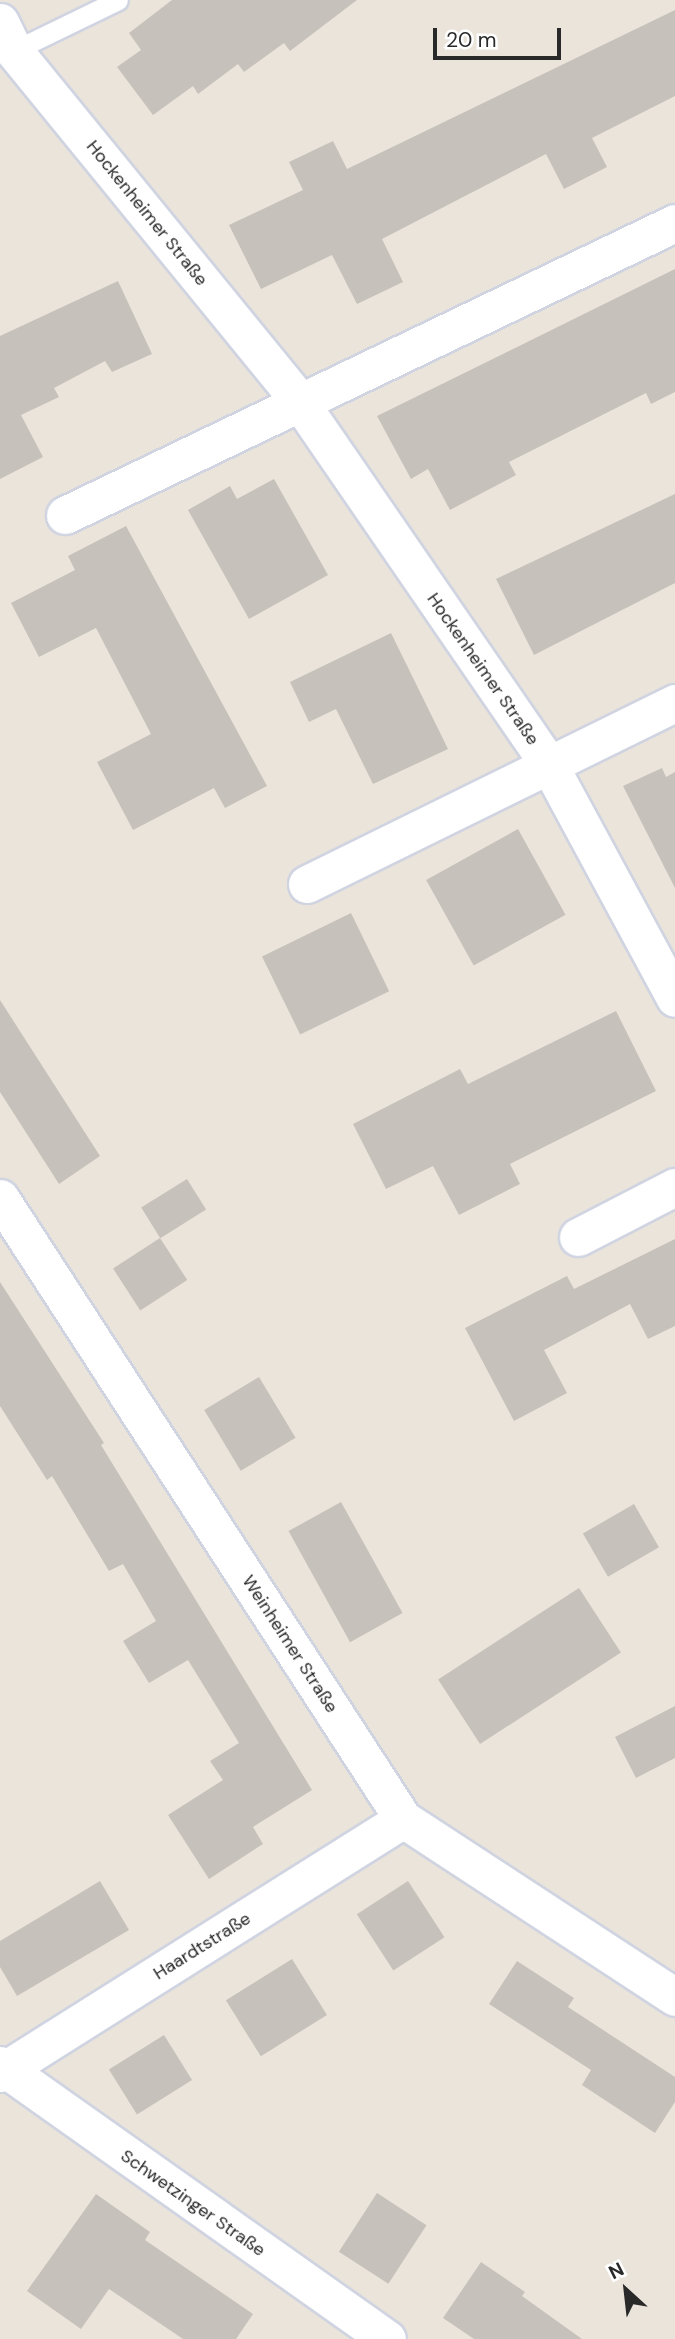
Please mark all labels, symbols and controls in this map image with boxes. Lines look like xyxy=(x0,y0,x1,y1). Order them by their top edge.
scale bar xyxy=(437,14,565,58)
text: 20 m xyxy=(446,26,497,54)
street label: Hockenheimer Straße xyxy=(82,136,212,290)
street label: Hockenheimer Straße xyxy=(422,589,544,749)
street label: Weinheimer Straße xyxy=(237,1571,343,1717)
street label: Haardtstraße xyxy=(149,1908,255,1984)
street label: Schwetzinger Straße xyxy=(117,2145,269,2261)
north arrow xyxy=(591,2255,661,2325)
text: N xyxy=(604,2257,628,2285)

